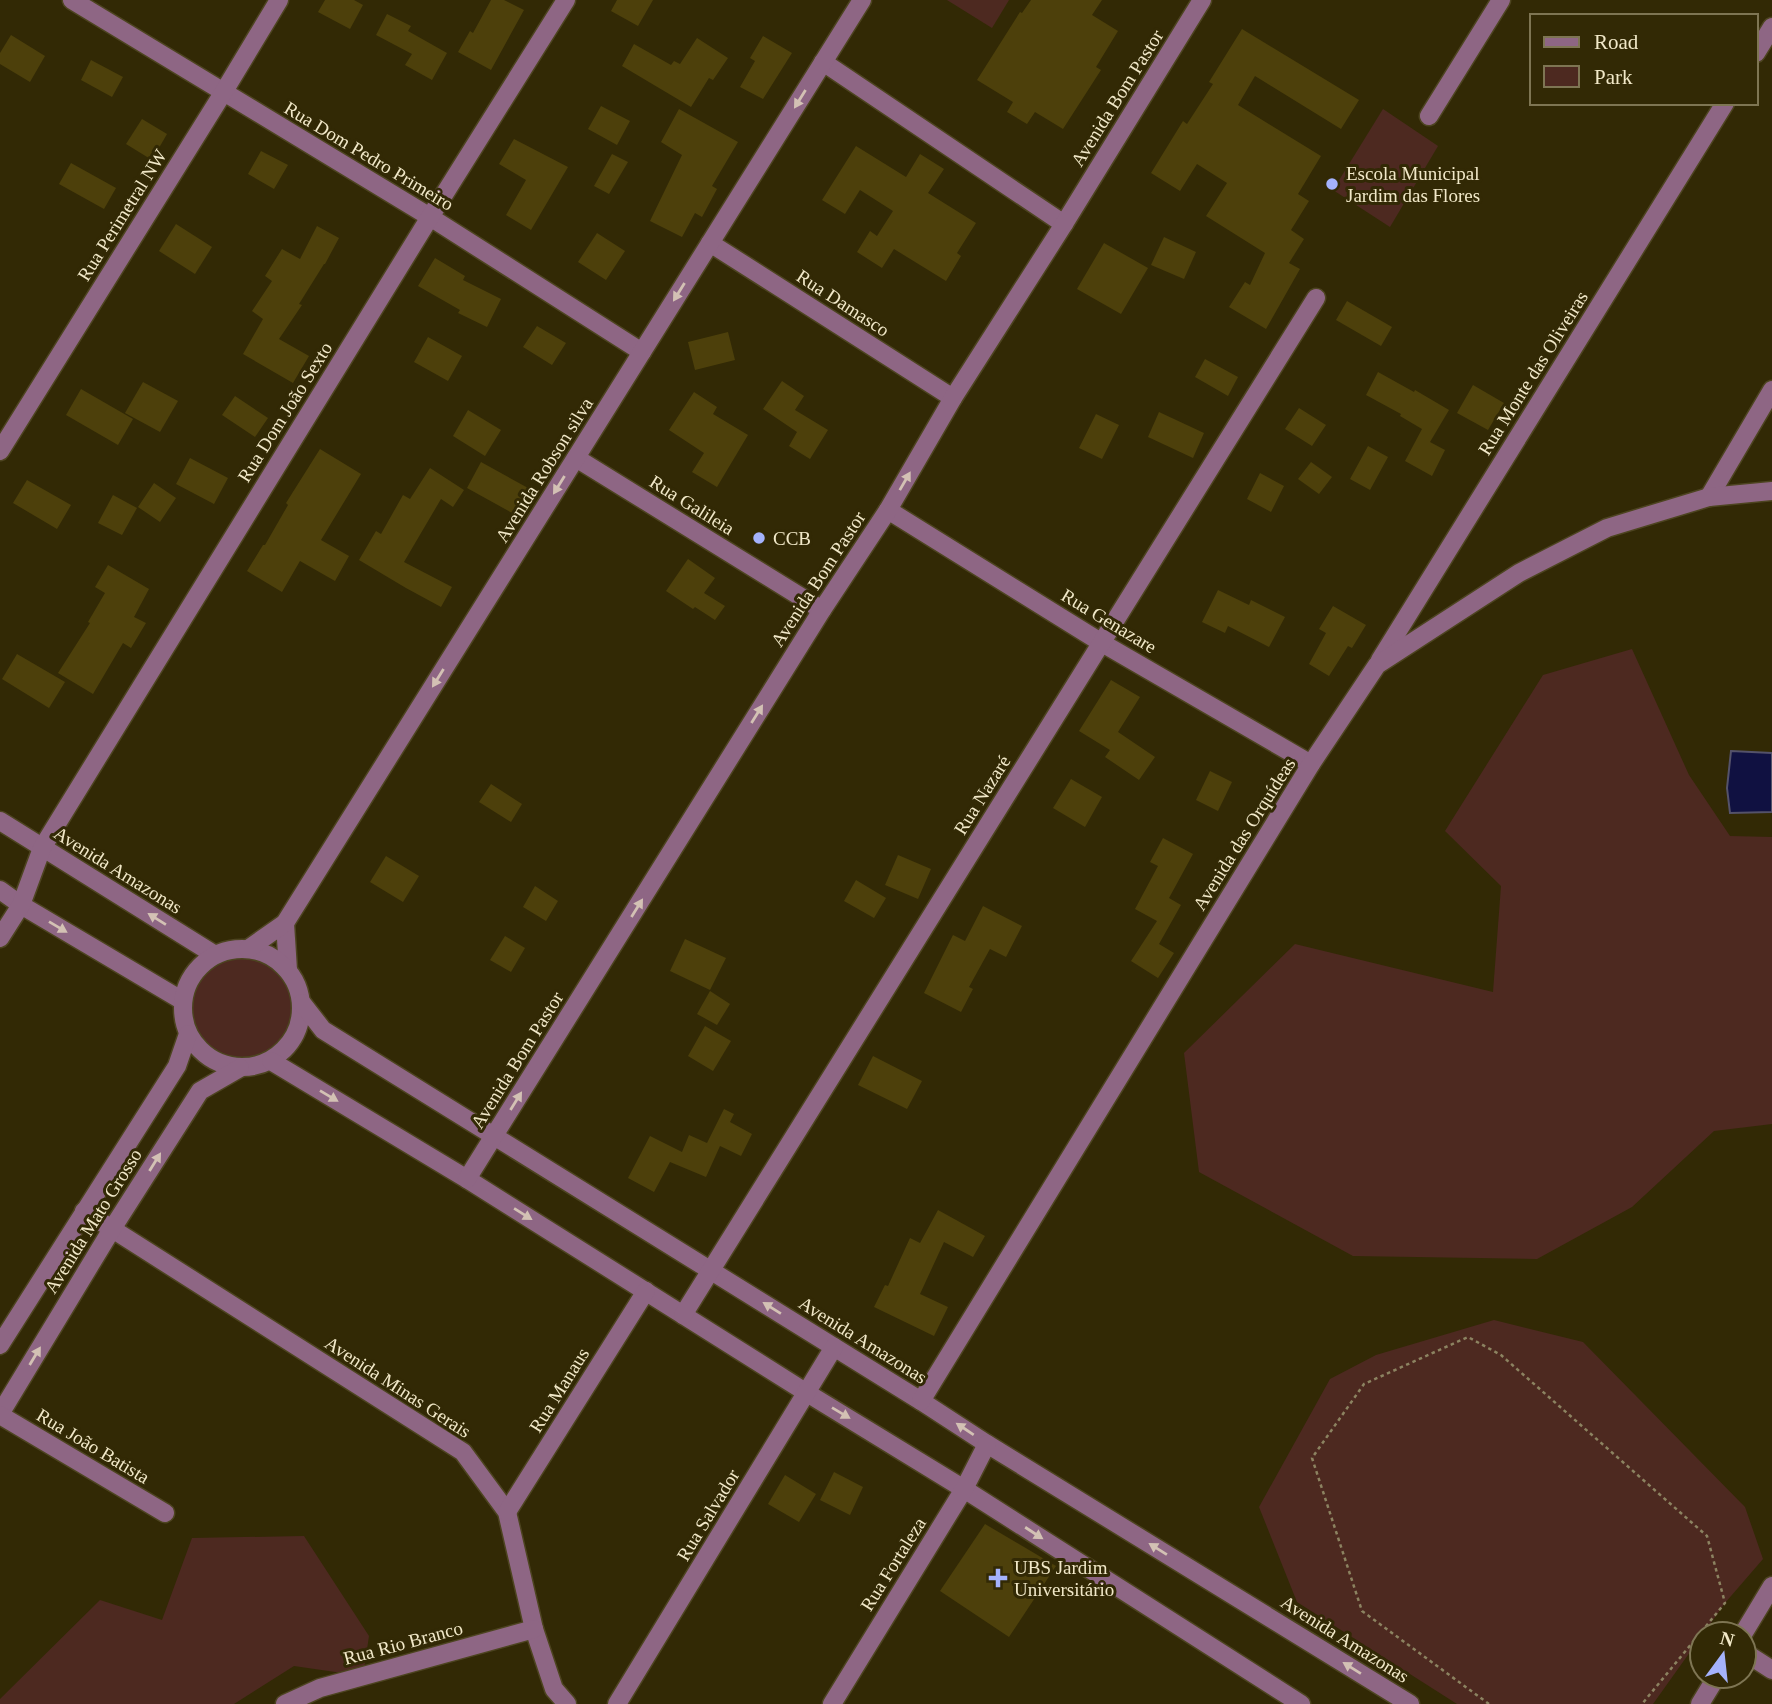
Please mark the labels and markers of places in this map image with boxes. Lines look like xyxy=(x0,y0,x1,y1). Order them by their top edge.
place label: Escola Municipal Jardim das Flores xyxy=(1346,163,1480,206)
marker: Escola Municipal Jardim das Flores xyxy=(1324,176,1340,192)
place label: CCB xyxy=(773,528,811,549)
marker: CCB xyxy=(751,530,767,546)
place label: UBS Jardim Universitário xyxy=(1014,1557,1114,1600)
marker: UBS Jardim Universitário xyxy=(988,1568,1008,1588)

